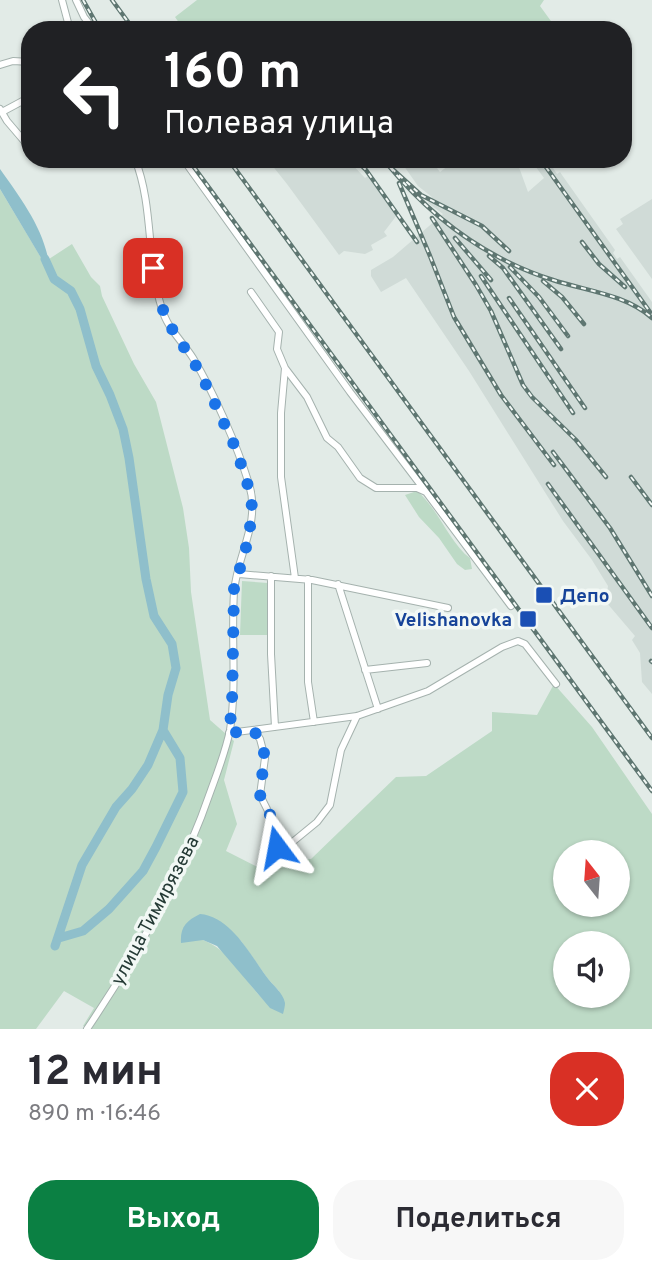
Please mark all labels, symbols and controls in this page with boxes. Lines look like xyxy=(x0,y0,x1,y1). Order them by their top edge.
text: 160 m xyxy=(164,44,301,106)
icon: left xyxy=(49,49,140,140)
text: Полевая улица xyxy=(164,105,394,145)
pin xyxy=(123,238,183,298)
icon: arrive xyxy=(134,249,172,287)
marker: Депо xyxy=(534,585,554,605)
place label: Депо xyxy=(560,585,609,609)
place label: Velishanovka xyxy=(395,609,512,633)
marker: Velishanovka xyxy=(518,609,538,629)
position arrow xyxy=(240,810,314,884)
street label: улица Тимирязева xyxy=(106,832,205,990)
north arrow xyxy=(553,840,630,917)
map controls xyxy=(553,840,630,1008)
button: sound xyxy=(553,931,630,1008)
text: 12 мин xyxy=(28,1047,163,1100)
button: close xyxy=(550,1052,624,1126)
text: 890 m · 16:46 xyxy=(28,1100,161,1129)
button: Выход xyxy=(28,1180,319,1260)
button: Поделиться xyxy=(333,1180,624,1260)

